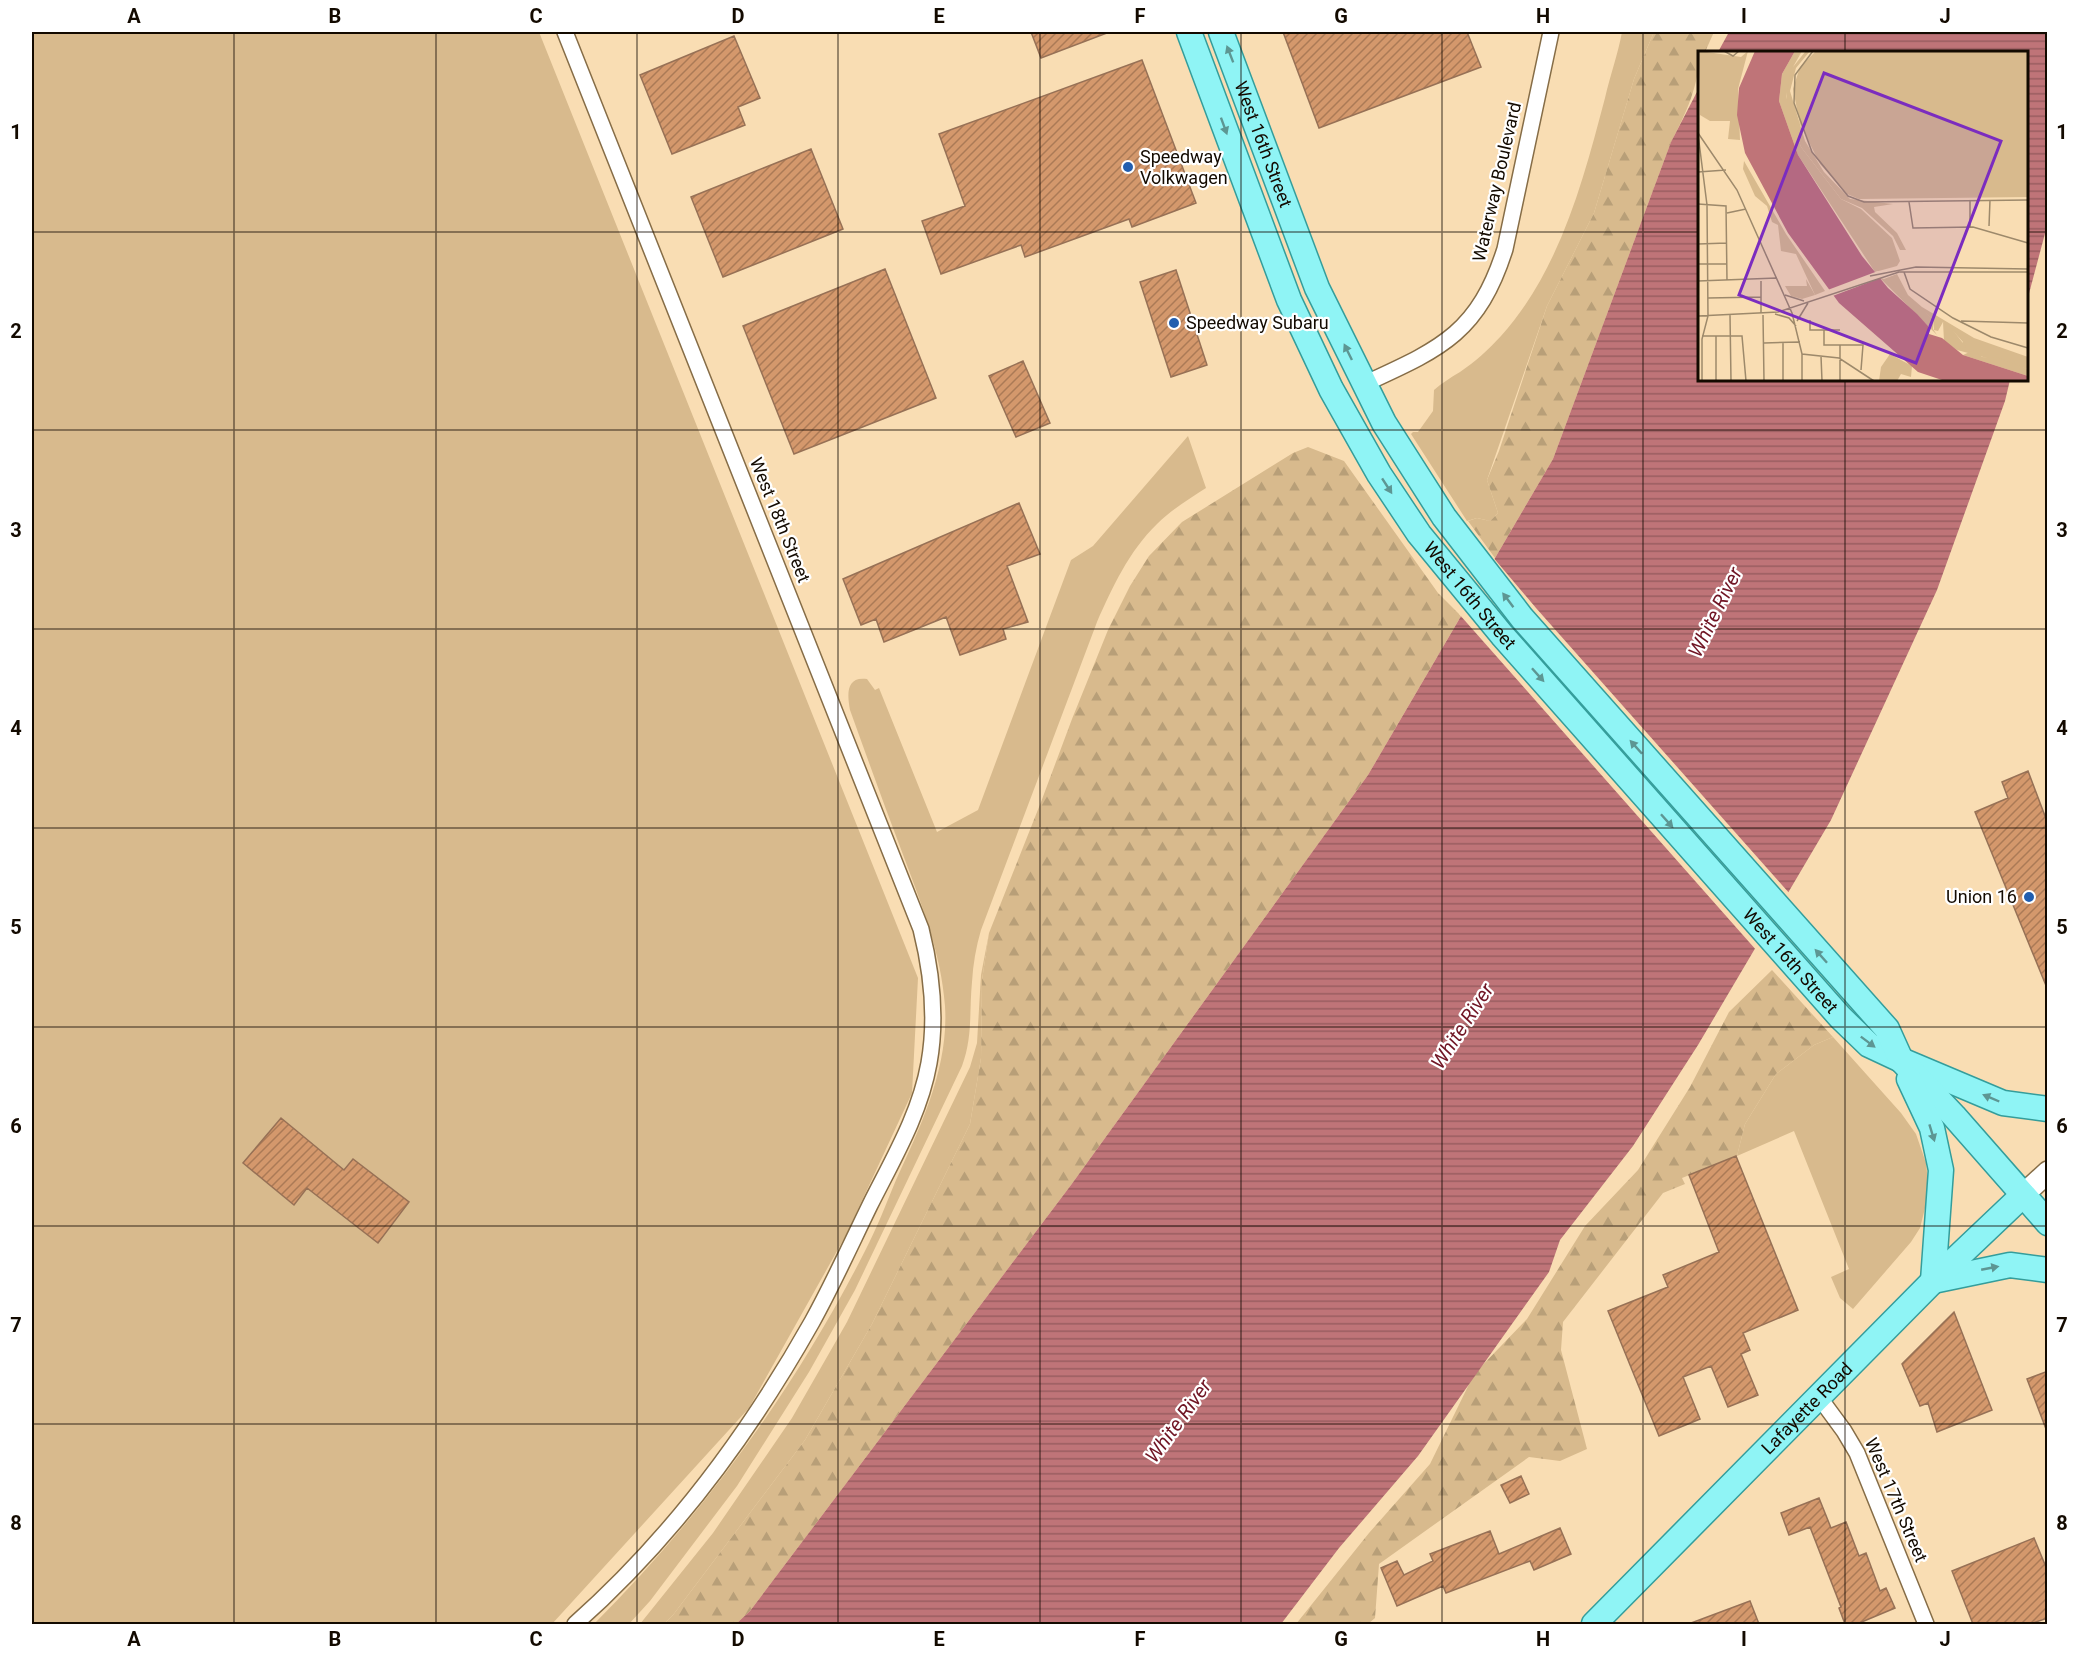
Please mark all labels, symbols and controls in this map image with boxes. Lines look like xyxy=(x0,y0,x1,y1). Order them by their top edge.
text: A xyxy=(127,4,141,28)
text: B xyxy=(329,4,341,28)
text: C xyxy=(529,4,543,28)
text: D xyxy=(732,4,745,28)
text: E xyxy=(933,4,945,28)
text: F xyxy=(1135,4,1146,28)
text: G xyxy=(1334,4,1348,28)
text: H xyxy=(1536,4,1550,28)
text: I xyxy=(1741,4,1747,28)
text: J xyxy=(1939,4,1951,28)
one-way arrow xyxy=(1225,45,1234,63)
inset map xyxy=(1698,51,2028,381)
street label: West 16th Street xyxy=(1230,78,1297,210)
street label: Waterway Boulevard xyxy=(1468,100,1525,264)
one-way arrow xyxy=(1219,117,1229,135)
text: 1 xyxy=(10,120,22,144)
text: 1 xyxy=(2056,120,2068,144)
place label: Speedway Volkwagen xyxy=(1140,146,1228,188)
marker: Speedway Volkwagen xyxy=(1121,160,1135,174)
place label: Speedway Subaru xyxy=(1186,312,1329,333)
marker: Speedway Subaru xyxy=(1167,316,1181,330)
text: 2 xyxy=(10,319,22,343)
text: 2 xyxy=(2056,319,2068,343)
one-way arrow xyxy=(1344,343,1353,360)
street label: West 18th Street xyxy=(746,454,815,585)
one-way arrow xyxy=(1382,478,1393,494)
text: 3 xyxy=(10,518,22,542)
text: 3 xyxy=(2056,518,2068,542)
street label: West 16th Street xyxy=(1420,537,1521,653)
water label: White River xyxy=(1683,562,1748,661)
one-way arrow xyxy=(1502,592,1514,608)
one-way arrow xyxy=(1531,667,1544,682)
text: 4 xyxy=(10,716,22,740)
text: 4 xyxy=(2056,716,2068,740)
one-way arrow xyxy=(1630,740,1643,755)
one-way arrow xyxy=(1660,813,1673,828)
place label: Union 16 xyxy=(1946,886,2017,907)
marker: Union 16 xyxy=(2022,890,2036,904)
street label: West 16th Street xyxy=(1739,904,1843,1017)
text: 5 xyxy=(10,915,22,939)
text: 5 xyxy=(2056,915,2068,939)
one-way arrow xyxy=(1815,949,1828,964)
water label: White River xyxy=(1426,978,1499,1073)
one-way arrow xyxy=(1860,1036,1876,1049)
one-way arrow xyxy=(1981,1093,1999,1103)
text: 6 xyxy=(10,1114,22,1138)
text: 6 xyxy=(2056,1114,2068,1138)
one-way arrow xyxy=(1928,1124,1937,1142)
one-way arrow xyxy=(1980,1263,1999,1272)
text: 7 xyxy=(10,1313,22,1337)
text: 7 xyxy=(2056,1313,2068,1337)
street label: Lafayette Road xyxy=(1757,1358,1857,1458)
water label: White River xyxy=(1140,1374,1217,1467)
street label: West 17th Street xyxy=(1861,1435,1932,1565)
text: 8 xyxy=(10,1511,22,1535)
text: 8 xyxy=(2056,1511,2068,1535)
text: A xyxy=(127,1627,141,1651)
text: B xyxy=(329,1627,341,1651)
text: C xyxy=(529,1627,543,1651)
text: D xyxy=(732,1627,745,1651)
text: E xyxy=(933,1627,945,1651)
text: F xyxy=(1135,1627,1146,1651)
text: G xyxy=(1334,1627,1348,1651)
text: H xyxy=(1536,1627,1550,1651)
text: I xyxy=(1741,1627,1747,1651)
text: J xyxy=(1939,1627,1951,1651)

